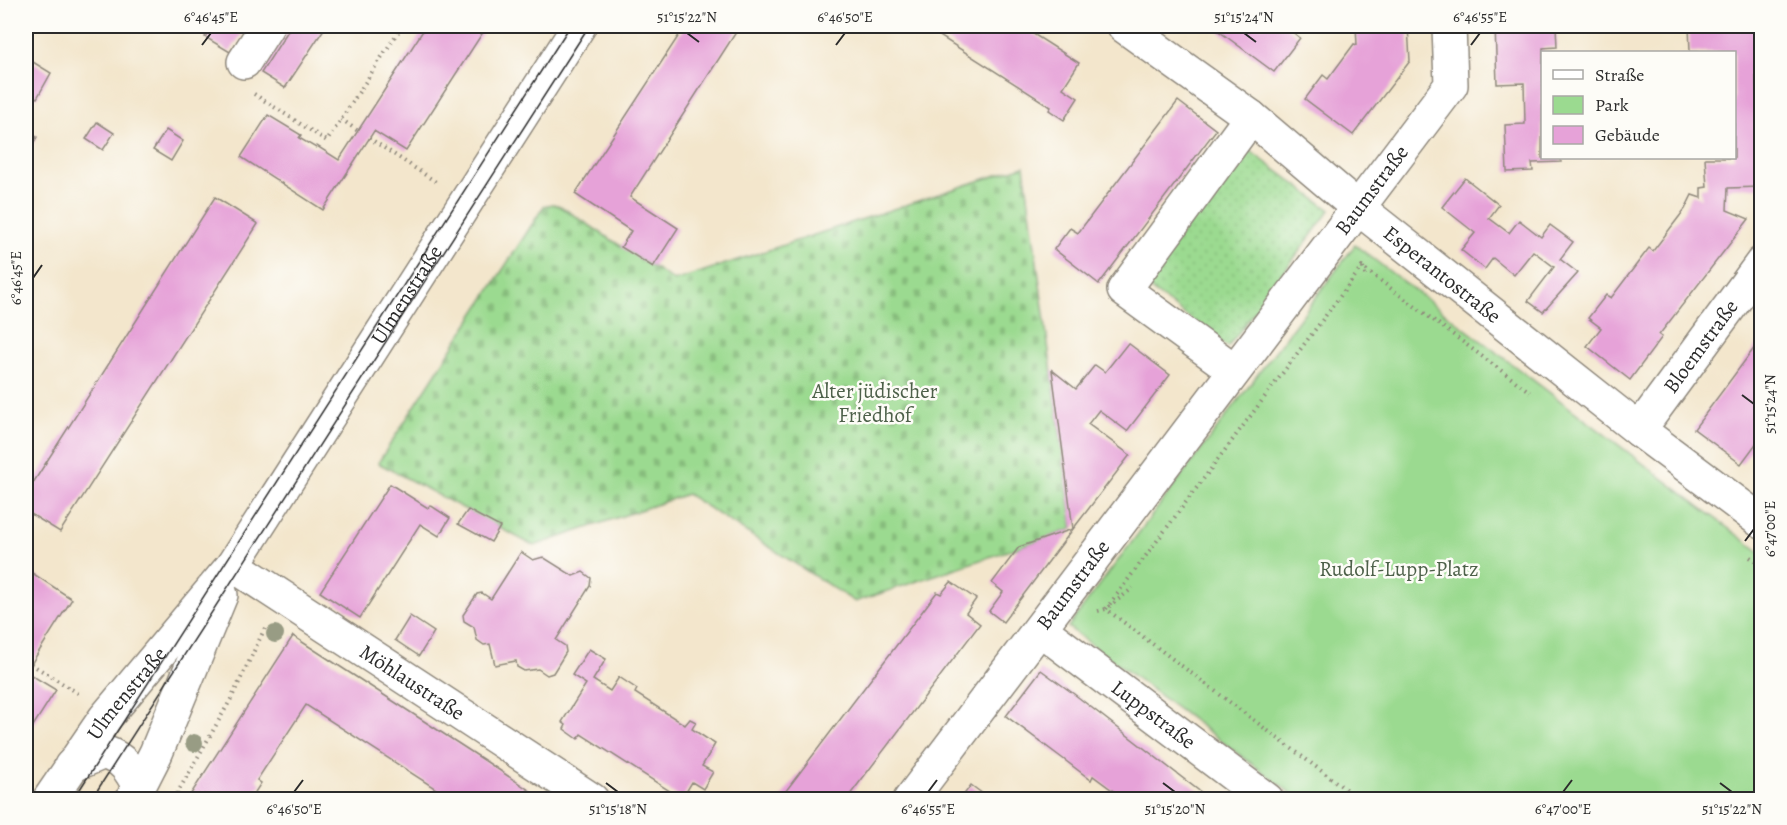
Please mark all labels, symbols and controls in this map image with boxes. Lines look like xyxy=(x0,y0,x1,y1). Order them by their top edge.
text: 6°46'45"E xyxy=(184,7,238,27)
text: 51°15'22"N xyxy=(657,7,717,27)
text: 6°46'50"E xyxy=(817,7,873,27)
text: 51°15'24"N xyxy=(1214,7,1274,27)
text: 6°46'55"E xyxy=(1453,7,1507,27)
legend xyxy=(1541,51,1736,159)
text: Straße xyxy=(1595,63,1644,87)
text: Park xyxy=(1595,93,1629,117)
text: Gebäude xyxy=(1595,123,1660,147)
street label: Baumstraße xyxy=(1328,139,1415,241)
street label: Esperantostraße xyxy=(1378,219,1507,330)
street label: Ulmenstraße xyxy=(364,240,449,350)
text: 6°46'45"E xyxy=(6,251,26,305)
street label: Bloemstraße xyxy=(1657,294,1745,399)
text: 51°15'24"N xyxy=(1760,374,1780,434)
park label: Alter jüdischer Friedhof xyxy=(811,377,938,429)
text: 6°47'00"E xyxy=(1760,501,1780,557)
street label: Baumstraße xyxy=(1030,534,1116,635)
park label: Rudolf-Lupp-Platz xyxy=(1319,555,1479,583)
street label: Möhlaustraße xyxy=(354,638,470,727)
street label: Ulmenstraße xyxy=(80,641,173,745)
street label: Luppstraße xyxy=(1105,673,1201,755)
text: 6°46'50"E xyxy=(266,799,322,819)
text: 51°15'18"N xyxy=(589,799,647,819)
text: 6°46'55"E xyxy=(901,799,955,819)
text: 51°15'20"N xyxy=(1145,799,1206,819)
text: 6°47'00"E xyxy=(1535,799,1591,819)
text: 51°15'22"N xyxy=(1702,799,1762,819)

